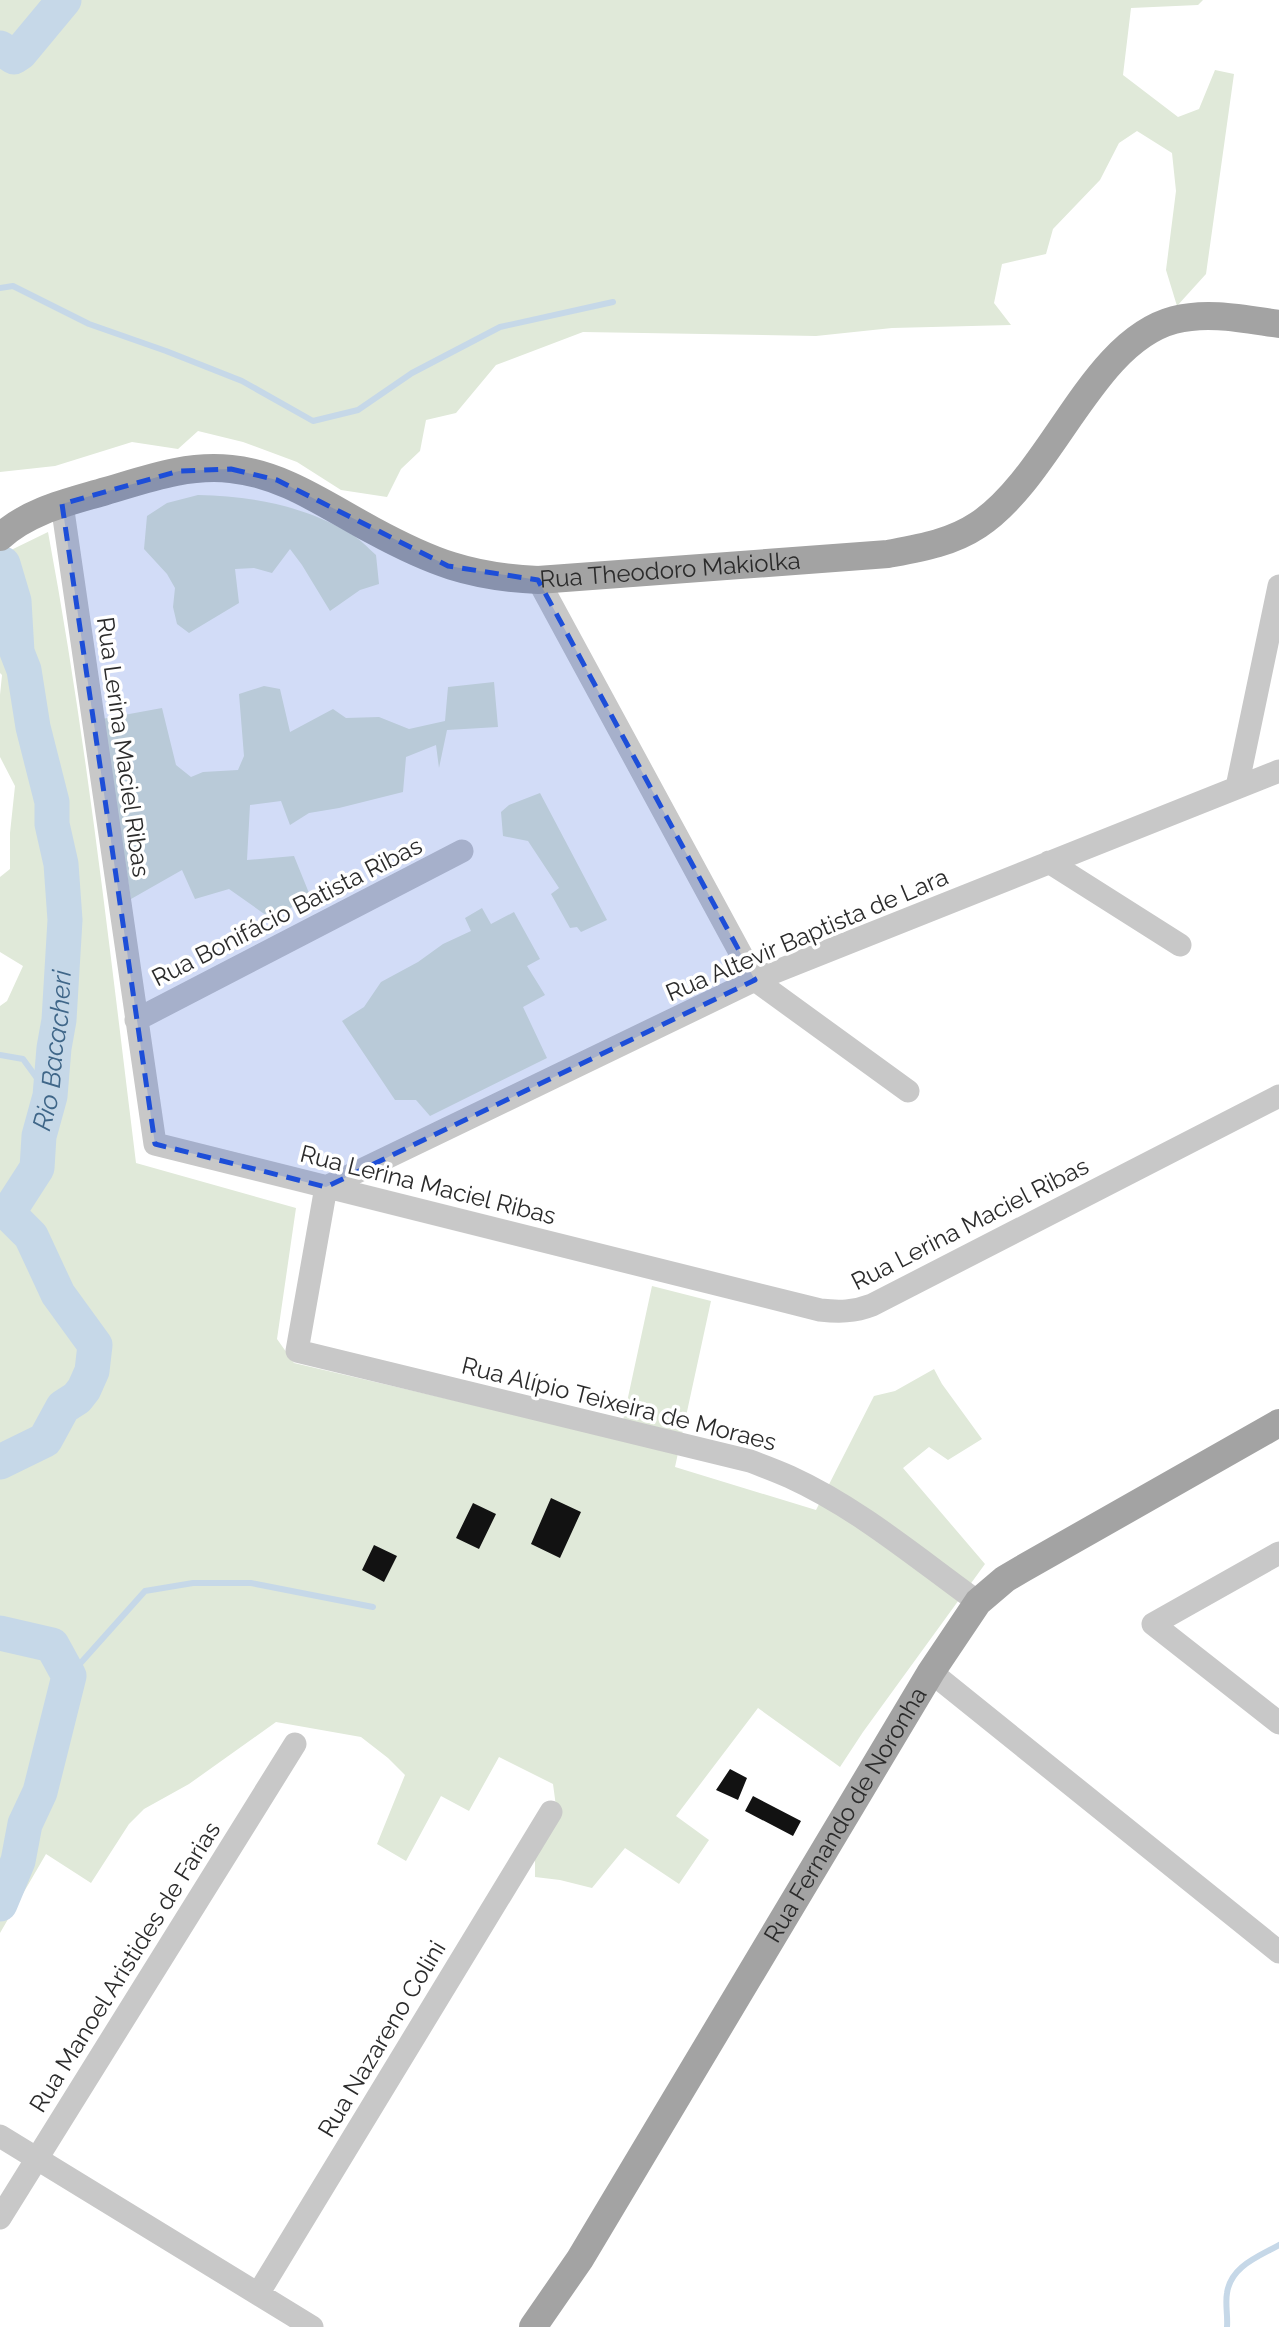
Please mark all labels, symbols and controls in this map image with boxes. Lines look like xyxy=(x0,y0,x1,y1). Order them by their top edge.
street label: Rua Theodoro Makiolka xyxy=(539,546,802,594)
street label: Rua Lerina Maciel Ribas xyxy=(91,615,156,879)
street label: Rua Bonifácio Batista Ribas xyxy=(147,831,427,992)
street label: Rua Altevir Baptista de Lara xyxy=(661,862,952,1007)
water label: Rio Bacacheri xyxy=(26,968,77,1134)
street label: Rua Lerina Maciel Ribas xyxy=(297,1139,559,1230)
street label: Rua Lerina Maciel Ribas xyxy=(846,1151,1093,1296)
street label: Rua Alípio Teixeira de Moraes xyxy=(459,1350,779,1457)
street label: Rua Fernando de Noronha xyxy=(758,1682,933,1948)
street label: Rua Manoel Aristides de Farias xyxy=(23,1816,226,2117)
street label: Rua Nazareno Colini xyxy=(312,1935,452,2142)

